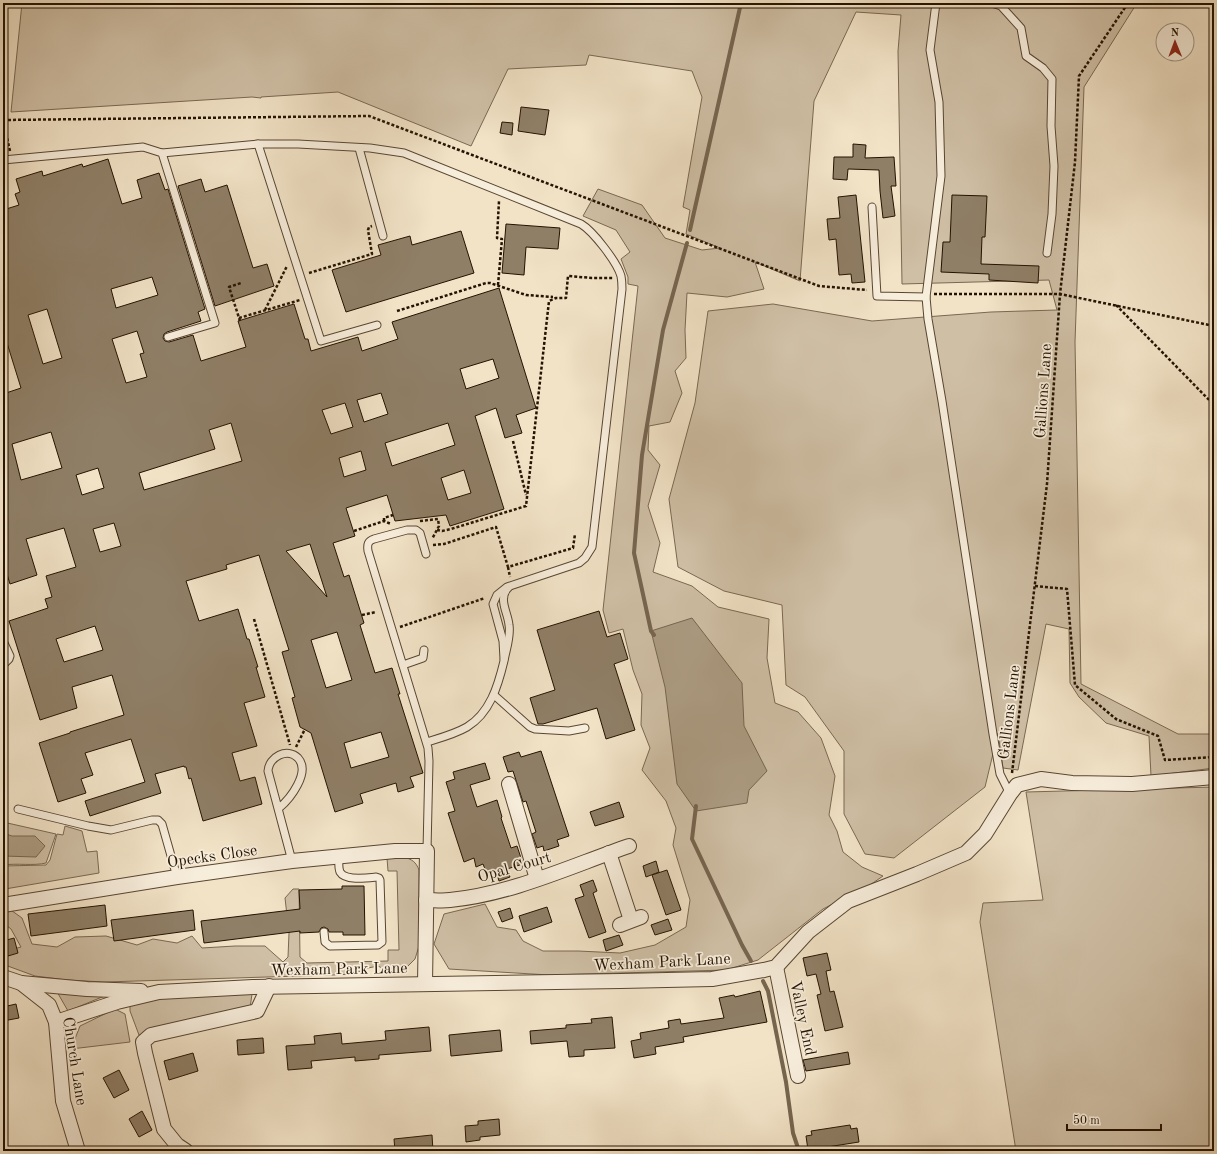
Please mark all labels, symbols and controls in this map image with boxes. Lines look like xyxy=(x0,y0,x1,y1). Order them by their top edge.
north arrow xyxy=(1155,22,1195,62)
text: N xyxy=(1171,28,1180,39)
street label: Gallions Lane xyxy=(1033,343,1055,439)
street label: Gallions Lane xyxy=(996,664,1024,760)
street label: Opecks Close xyxy=(166,843,258,871)
street label: Opal Court xyxy=(476,850,553,886)
street label: Wexham Park Lane xyxy=(593,951,731,975)
street label: Wexham Park Lane xyxy=(270,961,408,979)
street label: Valley End xyxy=(786,980,818,1057)
street label: Church Lane xyxy=(59,1016,89,1107)
scale bar xyxy=(1067,1106,1161,1132)
text: 50 m xyxy=(1073,1114,1100,1127)

